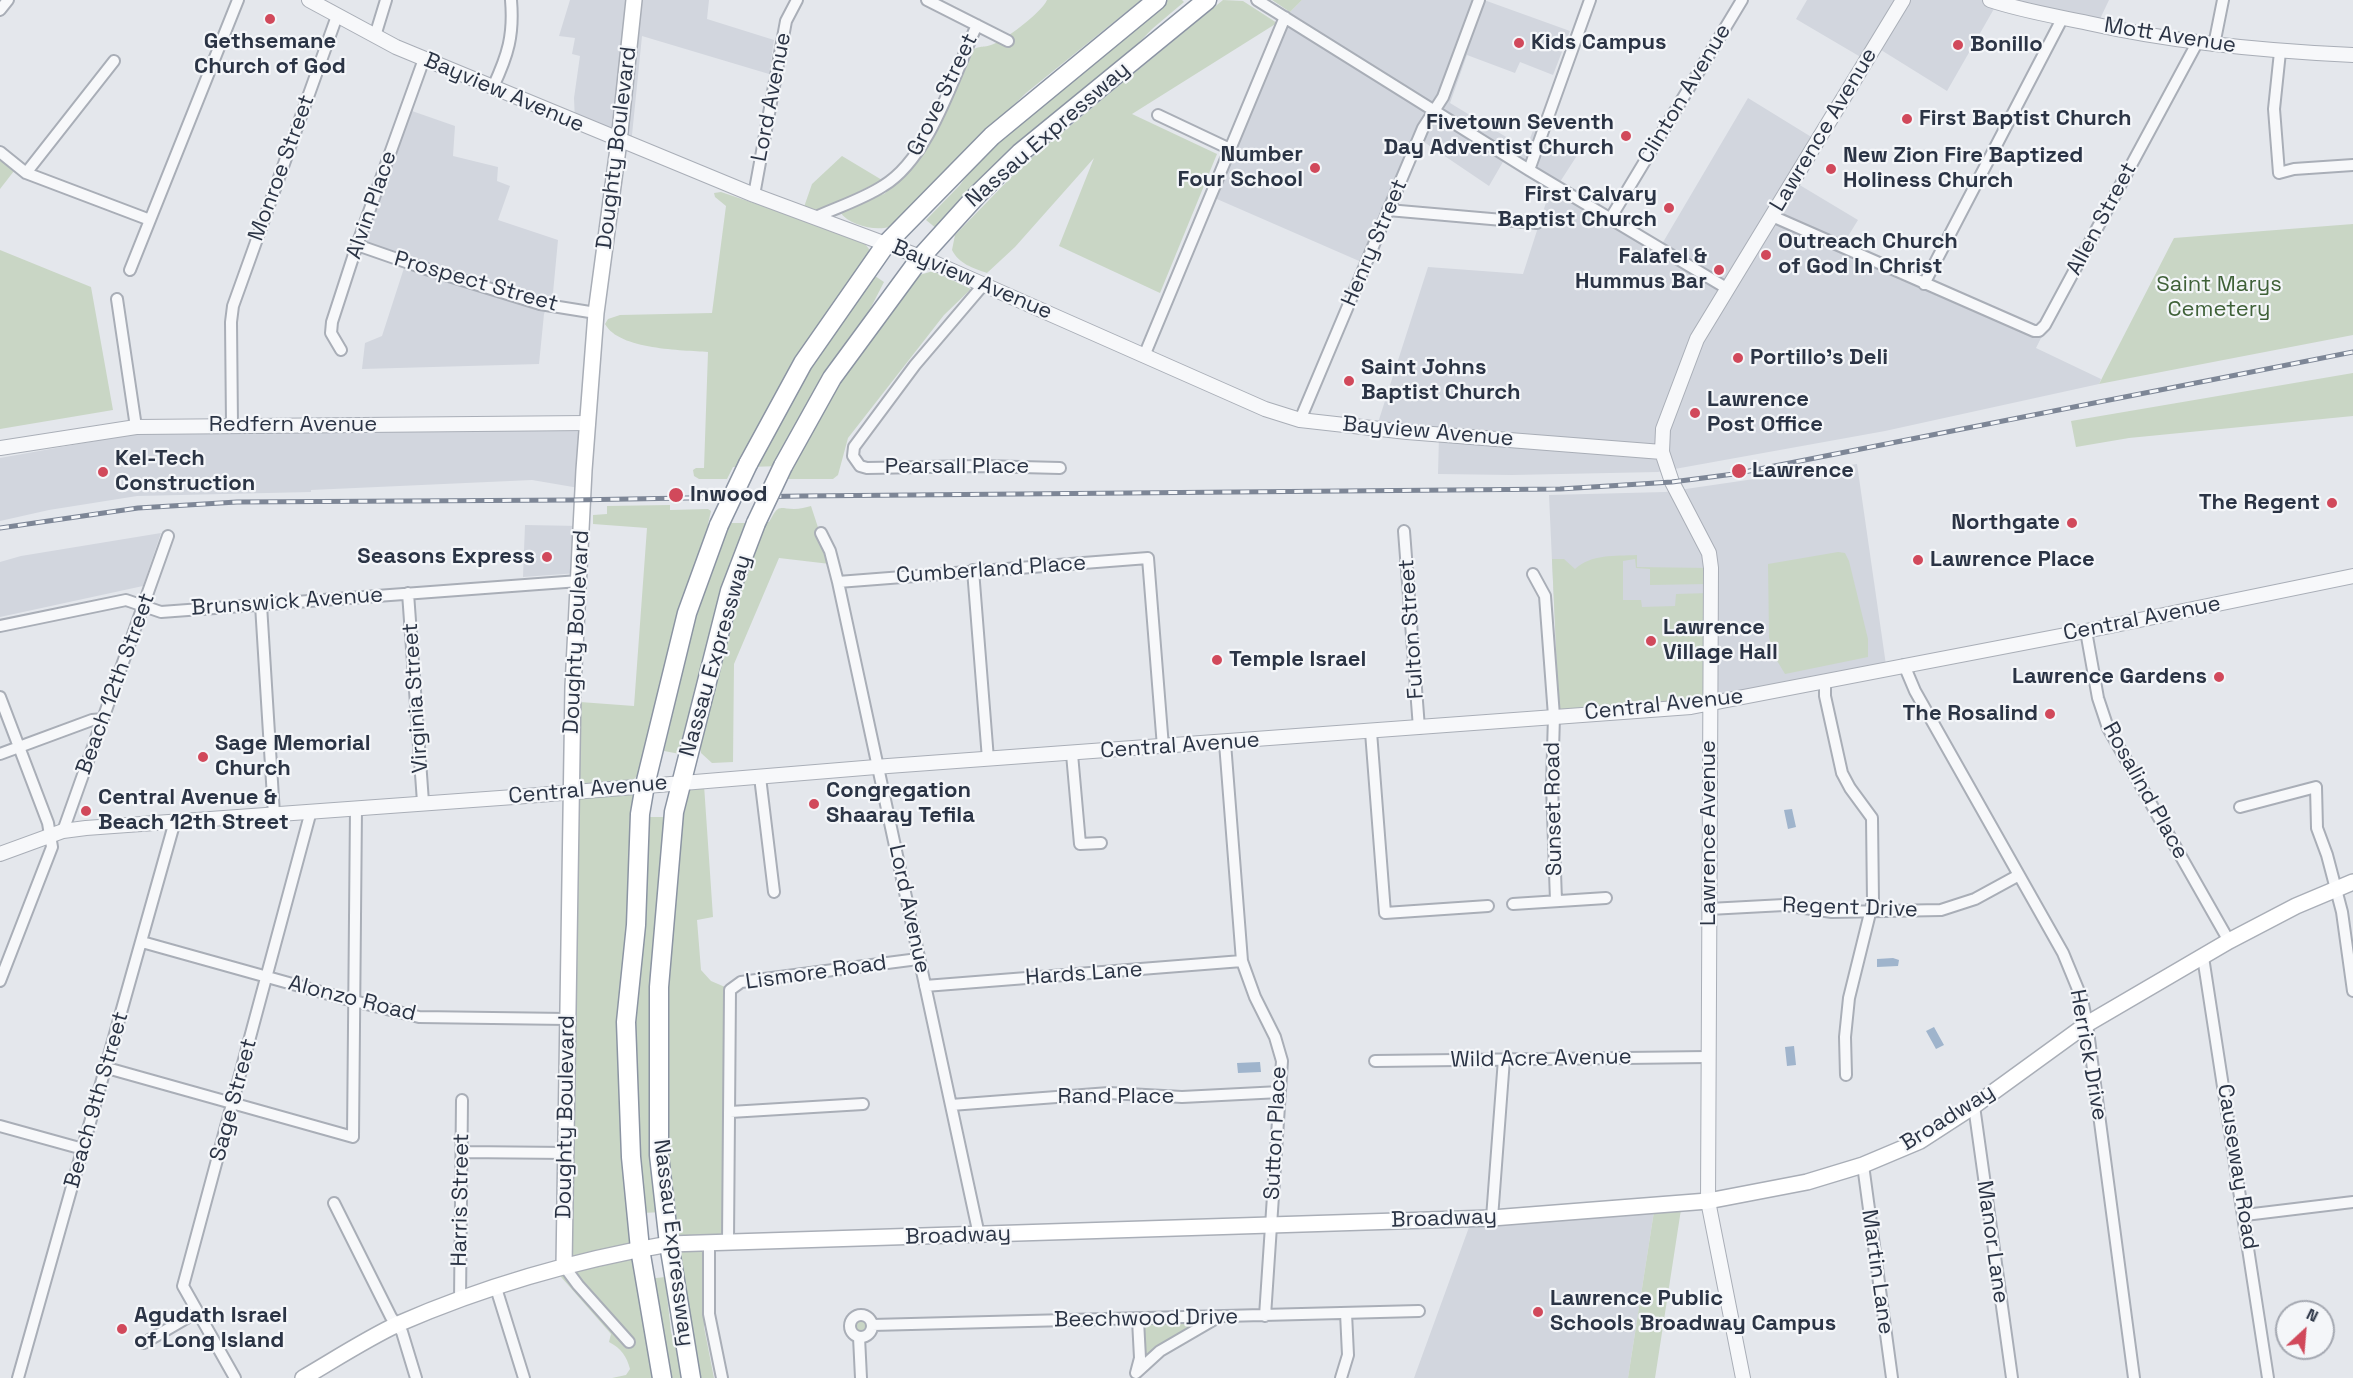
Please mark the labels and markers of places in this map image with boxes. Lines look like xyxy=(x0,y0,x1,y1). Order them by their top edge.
marker: Gethsemane Church of God xyxy=(263,12,277,26)
place label: Gethsemane Church of God xyxy=(194,29,346,80)
place label: Kids Campus xyxy=(1531,30,1667,56)
place label: Bonillo xyxy=(1970,32,2043,58)
marker: Kids Campus xyxy=(1512,36,1526,50)
marker: Bonillo xyxy=(1951,38,1965,52)
place label: First Baptist Church xyxy=(1919,106,2132,132)
place label: Fivetown Seventh Day Adventist Church xyxy=(1383,110,1614,162)
marker: First Baptist Church xyxy=(1900,112,1914,126)
marker: Fivetown Seventh Day Adventist Church xyxy=(1619,129,1633,143)
place label: Number Four School xyxy=(1177,142,1303,194)
place label: New Zion Fire Baptized Holiness Church xyxy=(1843,143,2083,194)
marker: Number Four School xyxy=(1308,161,1322,175)
marker: New Zion Fire Baptized Holiness Church xyxy=(1824,162,1838,176)
place label: First Calvary Baptist Church xyxy=(1497,182,1657,234)
marker: First Calvary Baptist Church xyxy=(1662,201,1676,215)
place label: Outreach Church of God In Christ xyxy=(1778,229,1958,280)
place label: Falafel & Hummus Bar xyxy=(1575,244,1707,296)
marker: Outreach Church of God In Christ xyxy=(1759,248,1773,262)
marker: Falafel & Hummus Bar xyxy=(1712,263,1726,277)
place label: Portillo’s Deli xyxy=(1750,345,1888,371)
marker: Portillo’s Deli xyxy=(1731,351,1745,365)
place label: Saint Johns Baptist Church xyxy=(1361,355,1521,406)
marker: Saint Johns Baptist Church xyxy=(1342,374,1356,388)
place label: Lawrence Post Office xyxy=(1707,387,1823,439)
marker: Lawrence Post Office xyxy=(1688,406,1702,420)
place label: Kel-Tech Construction xyxy=(115,446,255,498)
place label: Lawrence xyxy=(1752,458,1854,484)
marker: Lawrence xyxy=(1730,462,1748,480)
marker: Kel-Tech Construction xyxy=(96,465,110,479)
place label: Inwood xyxy=(690,482,768,508)
marker: Inwood xyxy=(667,486,685,504)
place label: The Regent xyxy=(2199,490,2320,516)
marker: The Regent xyxy=(2325,496,2339,510)
place label: Northgate xyxy=(1951,510,2060,536)
marker: Northgate xyxy=(2065,516,2079,530)
place label: Seasons Express xyxy=(357,544,535,570)
place label: Lawrence Place xyxy=(1930,547,2095,573)
marker: Seasons Express xyxy=(540,550,554,564)
marker: Lawrence Place xyxy=(1911,553,1925,567)
place label: Lawrence Village Hall xyxy=(1663,615,1778,666)
marker: Lawrence Village Hall xyxy=(1644,634,1658,648)
place label: Temple Israel xyxy=(1229,647,1366,673)
marker: Temple Israel xyxy=(1210,653,1224,667)
place label: Lawrence Gardens xyxy=(2012,664,2207,690)
marker: Lawrence Gardens xyxy=(2212,670,2226,684)
place label: The Rosalind xyxy=(1902,701,2038,727)
marker: The Rosalind xyxy=(2043,707,2057,721)
place label: Sage Memorial Church xyxy=(215,731,371,782)
marker: Sage Memorial Church xyxy=(196,750,210,764)
place label: Congregation Shaaray Tefila xyxy=(826,778,975,830)
place label: Central Avenue & Beach 12th Street xyxy=(98,785,289,836)
marker: Congregation Shaaray Tefila xyxy=(807,797,821,811)
marker: Central Avenue & Beach 12th Street xyxy=(79,804,93,818)
place label: Lawrence Public Schools Broadway Campus xyxy=(1550,1286,1836,1338)
place label: Agudath Israel of Long Island xyxy=(134,1303,287,1354)
marker: Lawrence Public Schools Broadway Campus xyxy=(1531,1305,1545,1319)
marker: Agudath Israel of Long Island xyxy=(115,1322,129,1336)

